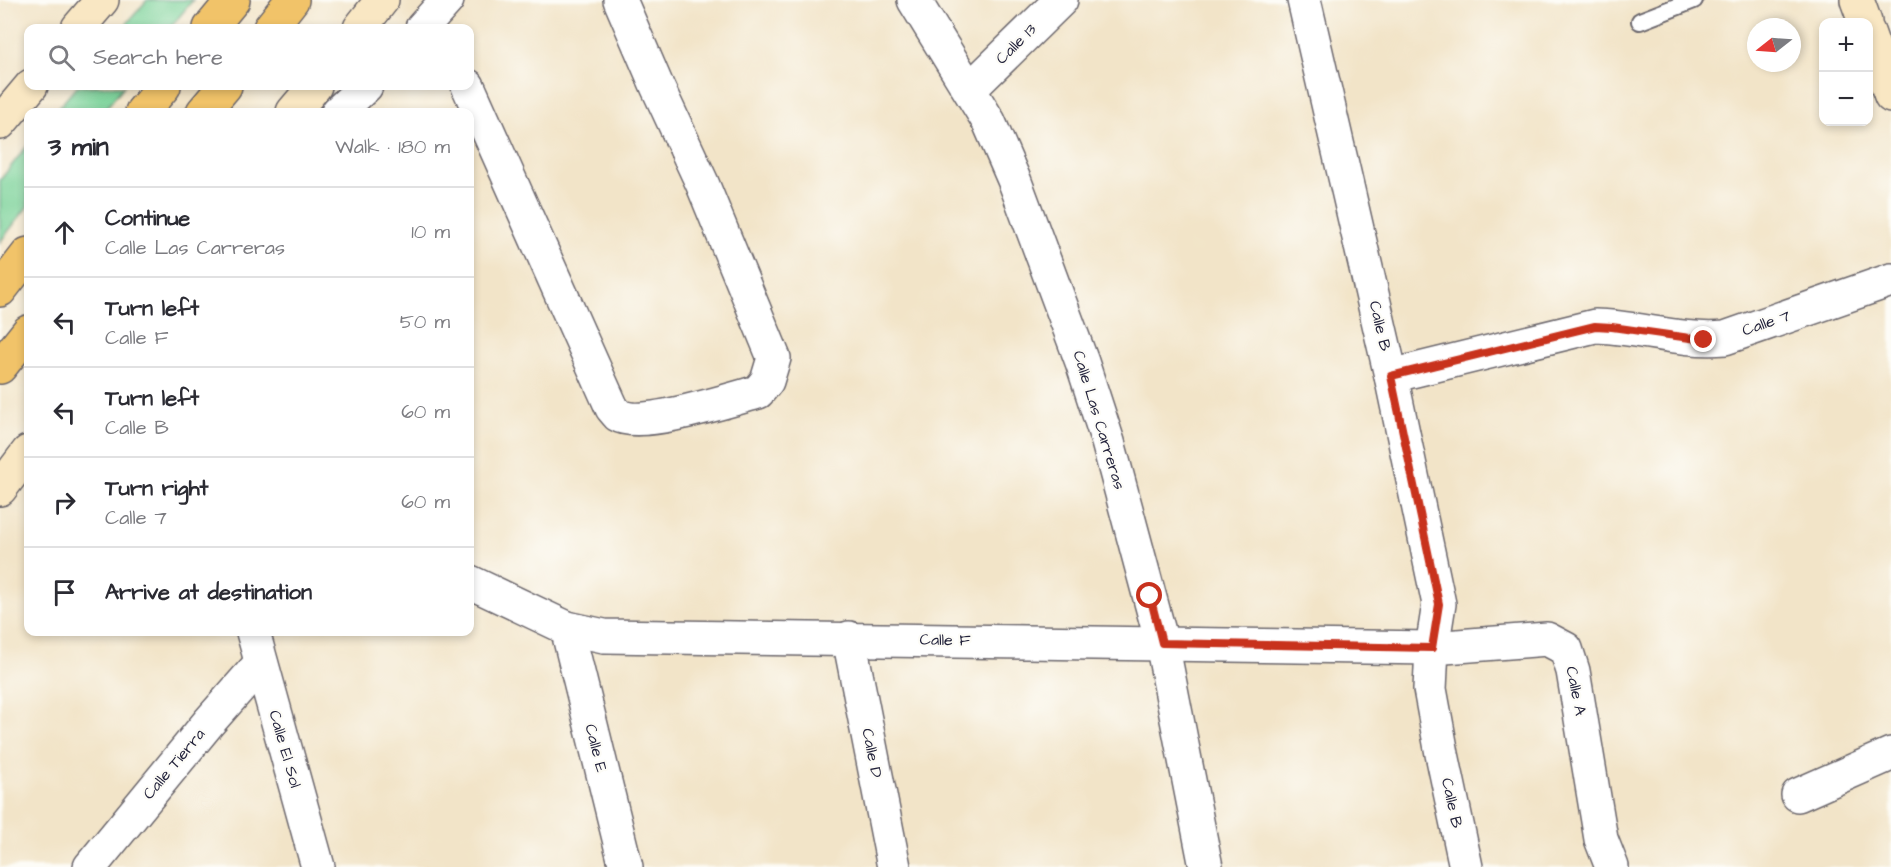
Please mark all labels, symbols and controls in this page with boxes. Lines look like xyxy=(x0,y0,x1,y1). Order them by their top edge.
north arrow xyxy=(1747,18,1801,72)
map controls xyxy=(1819,18,1873,126)
button: + xyxy=(1819,18,1873,72)
street label: Calle 13 xyxy=(991,19,1041,69)
search box xyxy=(24,24,474,90)
icon: search xyxy=(45,41,78,74)
text: Search here xyxy=(93,42,223,73)
button: − xyxy=(1819,72,1873,126)
text: 3 min xyxy=(48,129,109,165)
text: Walk · 180 m xyxy=(335,133,450,161)
text: Continue xyxy=(105,203,190,234)
icon: ahead xyxy=(48,216,81,249)
text: 10 m xyxy=(411,218,450,246)
text: Calle Las Carreras xyxy=(105,234,285,262)
text: Turn left xyxy=(105,293,199,324)
street label: Calle B xyxy=(1364,299,1397,354)
street label: Calle 7 xyxy=(1739,305,1793,341)
icon: left xyxy=(48,306,81,339)
text: 50 m xyxy=(400,308,450,336)
text: Calle F xyxy=(105,324,168,352)
route end xyxy=(1690,326,1716,352)
street label: Calle Las Carreras xyxy=(1067,348,1131,492)
text: Turn left xyxy=(105,383,199,414)
icon: left xyxy=(48,396,81,429)
text: 60 m xyxy=(401,398,450,426)
text: Calle B xyxy=(105,414,169,442)
text: Turn right xyxy=(105,473,208,504)
icon: right xyxy=(48,486,81,519)
text: 60 m xyxy=(401,488,450,516)
text: Calle 7 xyxy=(105,504,167,532)
icon: arrive xyxy=(48,576,81,609)
text: Arrive at destination xyxy=(105,577,312,608)
route start xyxy=(1136,582,1162,608)
street label: Calle F xyxy=(919,629,971,651)
street label: Calle A xyxy=(1560,664,1592,718)
street label: Calle El Sol xyxy=(263,708,307,790)
street label: Calle E xyxy=(579,722,613,775)
street label: Calle Tierra xyxy=(138,724,210,804)
street label: Calle D xyxy=(856,726,888,780)
street label: Calle B xyxy=(1436,776,1468,831)

